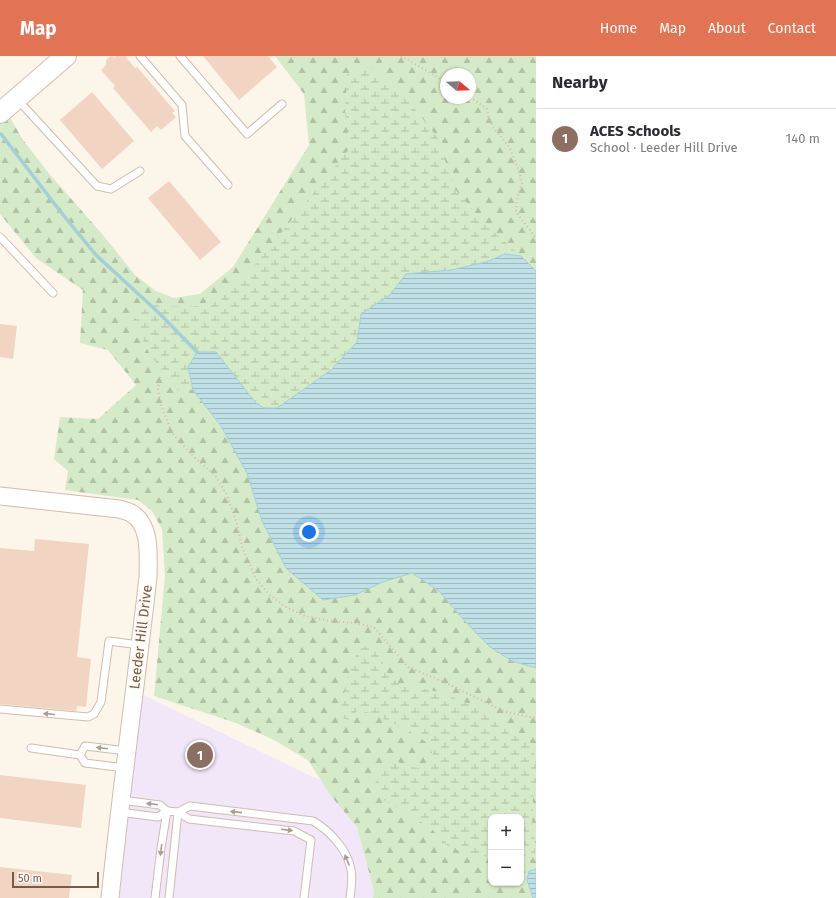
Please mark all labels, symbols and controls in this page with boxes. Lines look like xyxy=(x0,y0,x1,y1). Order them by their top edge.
text: Map xyxy=(20,17,57,40)
text: Home xyxy=(600,20,637,37)
text: Map xyxy=(659,20,686,37)
text: About xyxy=(708,20,746,37)
text: Contact xyxy=(768,20,816,37)
north arrow xyxy=(440,68,476,104)
text: Nearby xyxy=(552,72,607,93)
text: ACES Schools xyxy=(590,122,681,140)
text: 1 xyxy=(562,131,568,146)
text: 140 m xyxy=(786,131,820,146)
text: School · Leeder Hill Drive xyxy=(590,140,738,155)
your location xyxy=(299,522,319,542)
street label: Leeder Hill Drive xyxy=(126,584,156,690)
one-way arrow xyxy=(43,711,55,717)
pin: 1 xyxy=(187,740,213,770)
one-way arrow xyxy=(95,745,108,751)
one-way arrow xyxy=(146,800,158,807)
one-way arrow xyxy=(230,809,242,815)
map controls xyxy=(488,814,524,886)
button: + xyxy=(488,814,524,850)
one-way arrow xyxy=(281,827,293,833)
one-way arrow xyxy=(157,844,164,856)
button: − xyxy=(488,850,524,886)
one-way arrow xyxy=(344,853,350,865)
scale bar xyxy=(12,870,99,889)
text: 50 m xyxy=(18,872,42,885)

